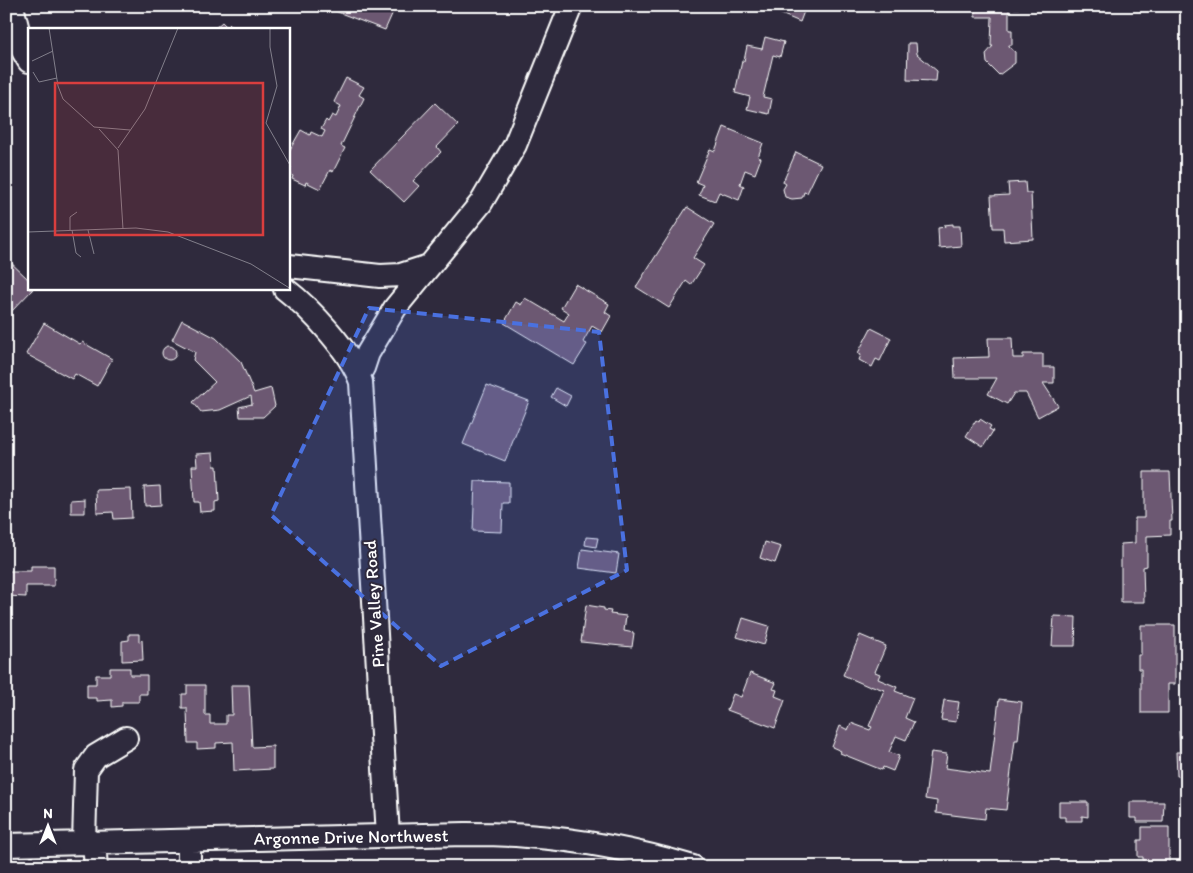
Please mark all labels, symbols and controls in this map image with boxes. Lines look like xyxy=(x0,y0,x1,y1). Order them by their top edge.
inset map xyxy=(28,28,290,290)
street label: Pine Valley Road xyxy=(359,539,389,669)
north arrow xyxy=(22,800,72,850)
text: N xyxy=(43,805,53,822)
street label: Argonne Drive Northwest xyxy=(253,824,449,850)

